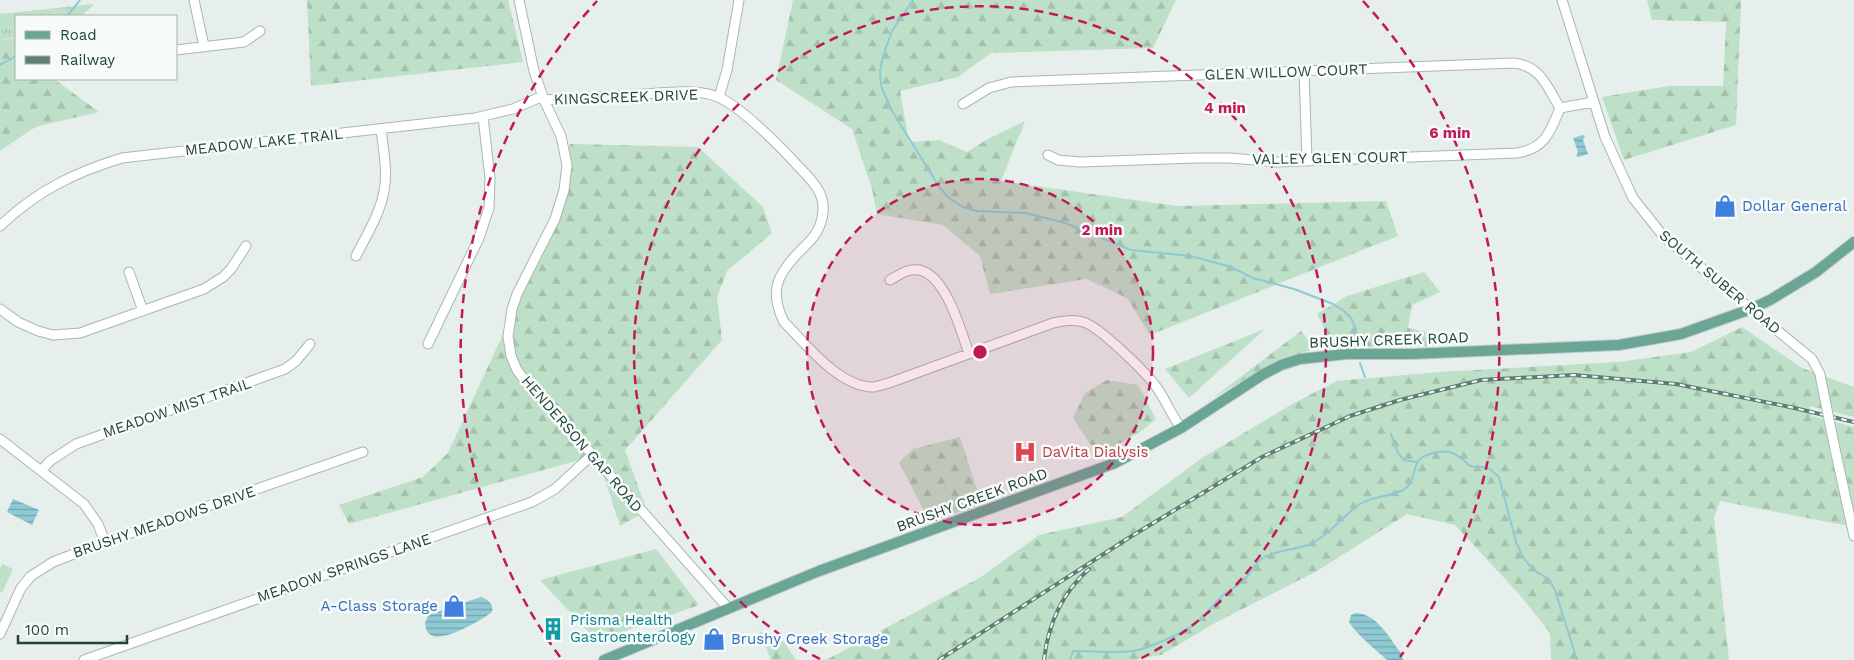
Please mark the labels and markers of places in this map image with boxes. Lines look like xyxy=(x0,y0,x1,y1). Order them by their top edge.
shop icon: Dollar General xyxy=(1712,193,1738,219)
place label: Dollar General xyxy=(1742,197,1847,215)
centre of rings xyxy=(971,343,989,361)
hospital icon: DaVita Dialysis xyxy=(1012,439,1038,465)
place label: DaVita Dialysis xyxy=(1042,443,1148,461)
shop icon: A-Class Storage xyxy=(441,593,467,619)
place label: A-Class Storage xyxy=(321,597,438,615)
place label: Prisma Health Gastroenterology xyxy=(570,611,696,646)
building icon: Prisma Health Gastroenterology xyxy=(540,616,566,642)
shop icon: Brushy Creek Storage xyxy=(701,626,727,652)
place label: Brushy Creek Storage xyxy=(731,630,888,648)

